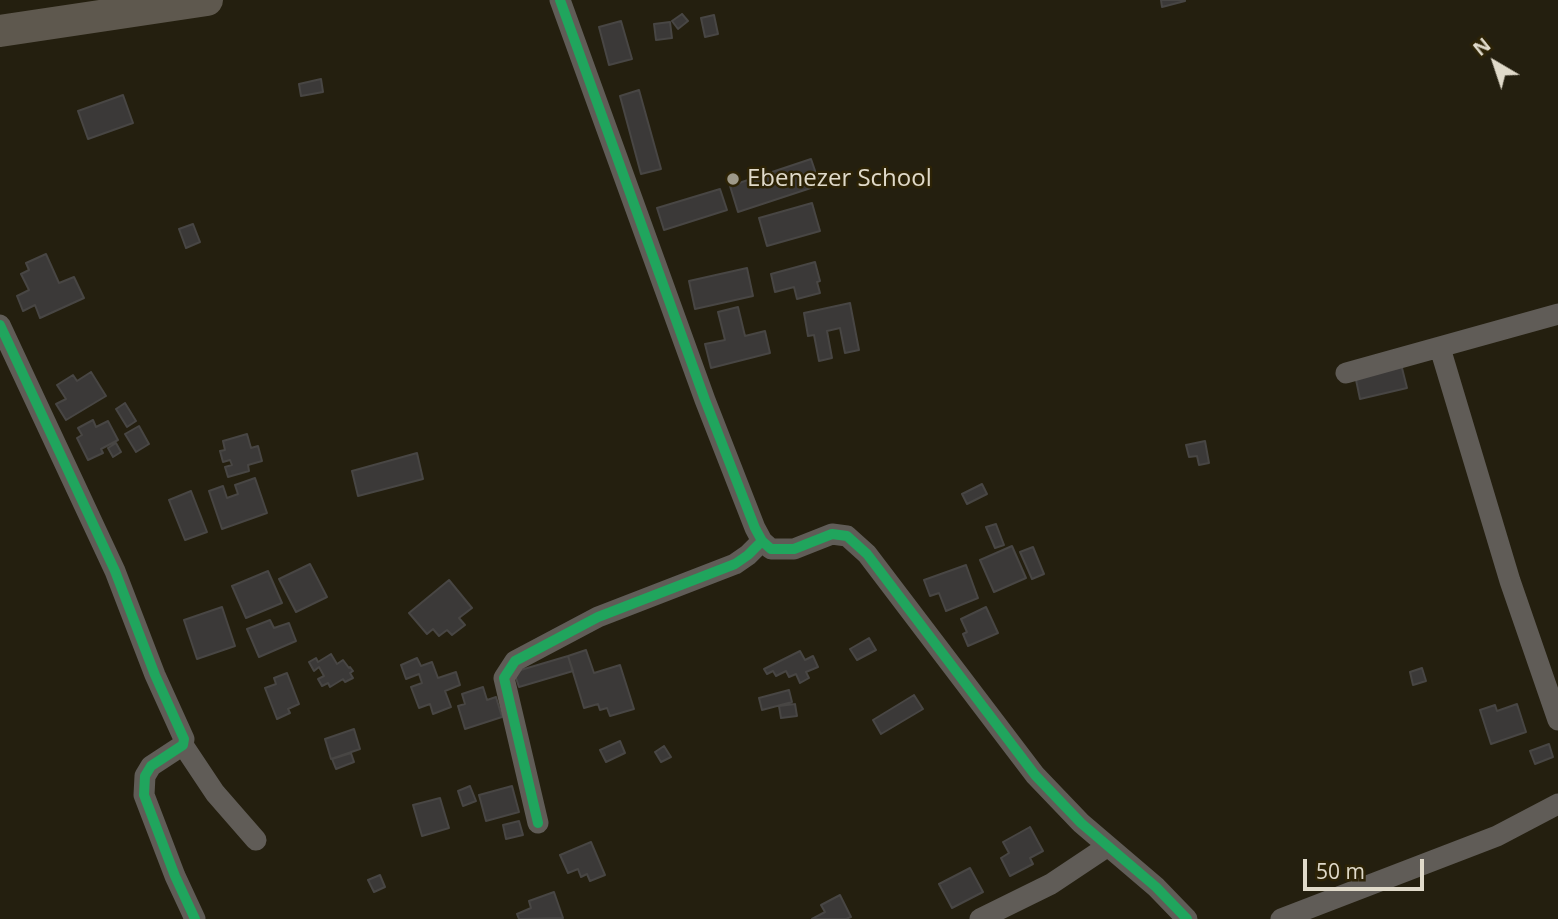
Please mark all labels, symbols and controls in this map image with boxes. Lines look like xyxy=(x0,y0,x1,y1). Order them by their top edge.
north arrow xyxy=(1460,28,1530,98)
text: N xyxy=(1468,32,1496,62)
place label: Ebenezer School xyxy=(747,165,932,193)
marker: Ebenezer School xyxy=(725,171,741,187)
scale bar xyxy=(1306,846,1427,890)
text: 50 m xyxy=(1316,857,1365,885)

